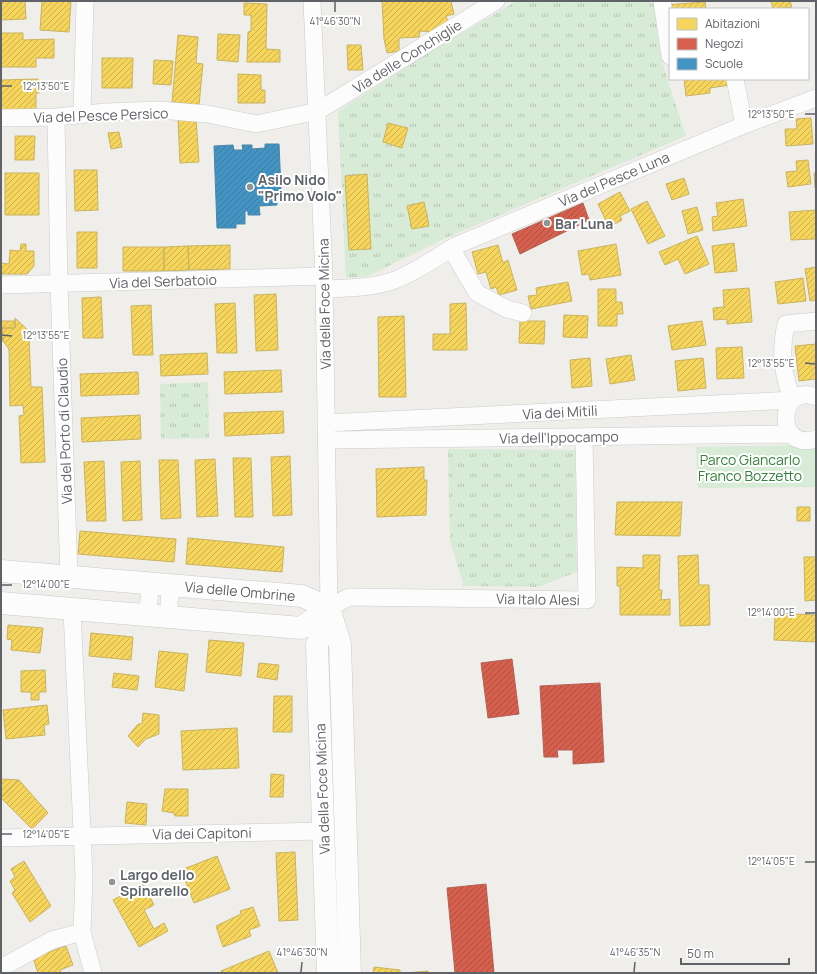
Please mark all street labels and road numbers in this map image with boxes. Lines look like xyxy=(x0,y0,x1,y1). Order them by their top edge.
street label: Via delle Conchiglie xyxy=(349,15,465,97)
street label: Via del Pesce Persico xyxy=(33,103,169,127)
street label: Via del Pesce Luna xyxy=(556,147,672,211)
street label: Via della Foce Micina xyxy=(313,238,335,370)
street label: Via del Serbatoio xyxy=(109,270,217,292)
street label: Via del Porto di Claudio xyxy=(52,358,76,504)
street label: Via dei Mitili xyxy=(522,401,598,423)
street label: Via dell'Ippocampo xyxy=(499,426,619,448)
street label: Via delle Ombrine xyxy=(184,577,296,605)
street label: Via Italo Alesi xyxy=(496,589,580,609)
street label: Via della Foce Micina xyxy=(310,723,334,855)
street label: Via dei Capitoni xyxy=(152,823,252,843)

